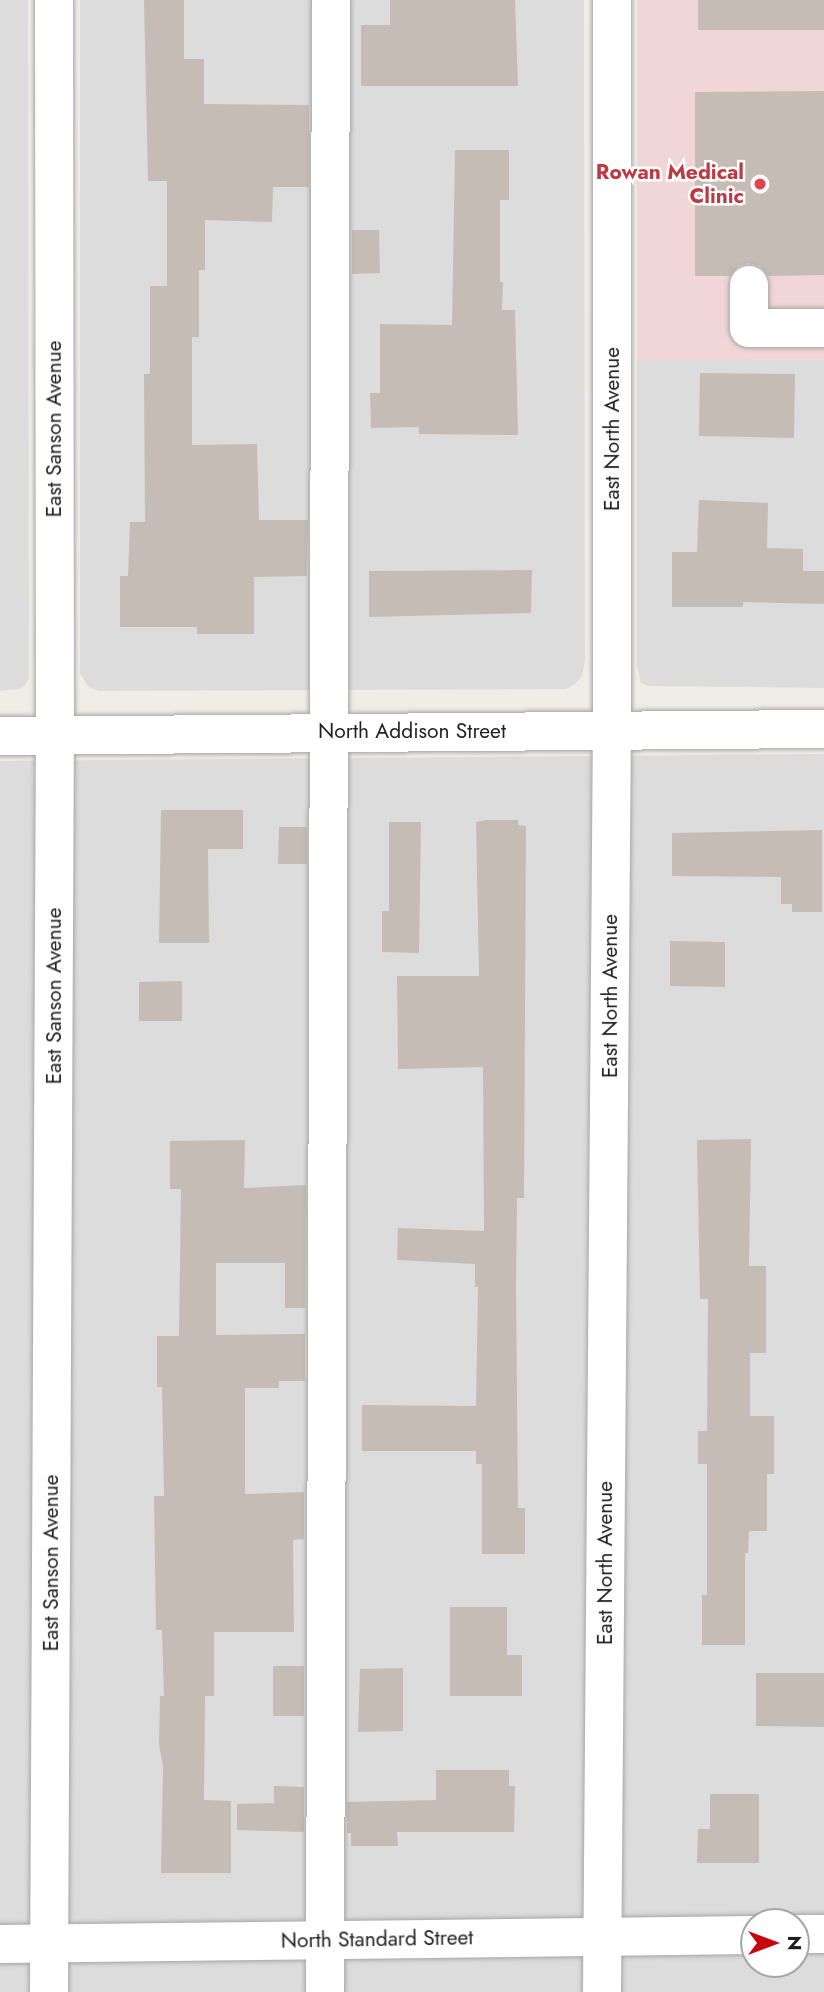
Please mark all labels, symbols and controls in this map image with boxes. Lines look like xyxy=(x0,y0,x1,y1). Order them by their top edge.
place label: Rowan Medical Clinic xyxy=(596,159,744,209)
marker: Rowan Medical Clinic xyxy=(750,174,770,194)
street label: East Sanson Avenue xyxy=(41,341,67,517)
street label: East North Avenue xyxy=(599,347,625,511)
street label: North Addison Street xyxy=(318,718,506,744)
street label: East Sanson Avenue xyxy=(41,908,67,1084)
street label: East North Avenue xyxy=(597,914,623,1078)
street label: East Sanson Avenue xyxy=(38,1475,64,1651)
street label: East North Avenue xyxy=(592,1481,618,1645)
north arrow xyxy=(740,1908,810,1978)
street label: North Standard Street xyxy=(280,1925,474,1953)
text: N xyxy=(781,1935,808,1951)

